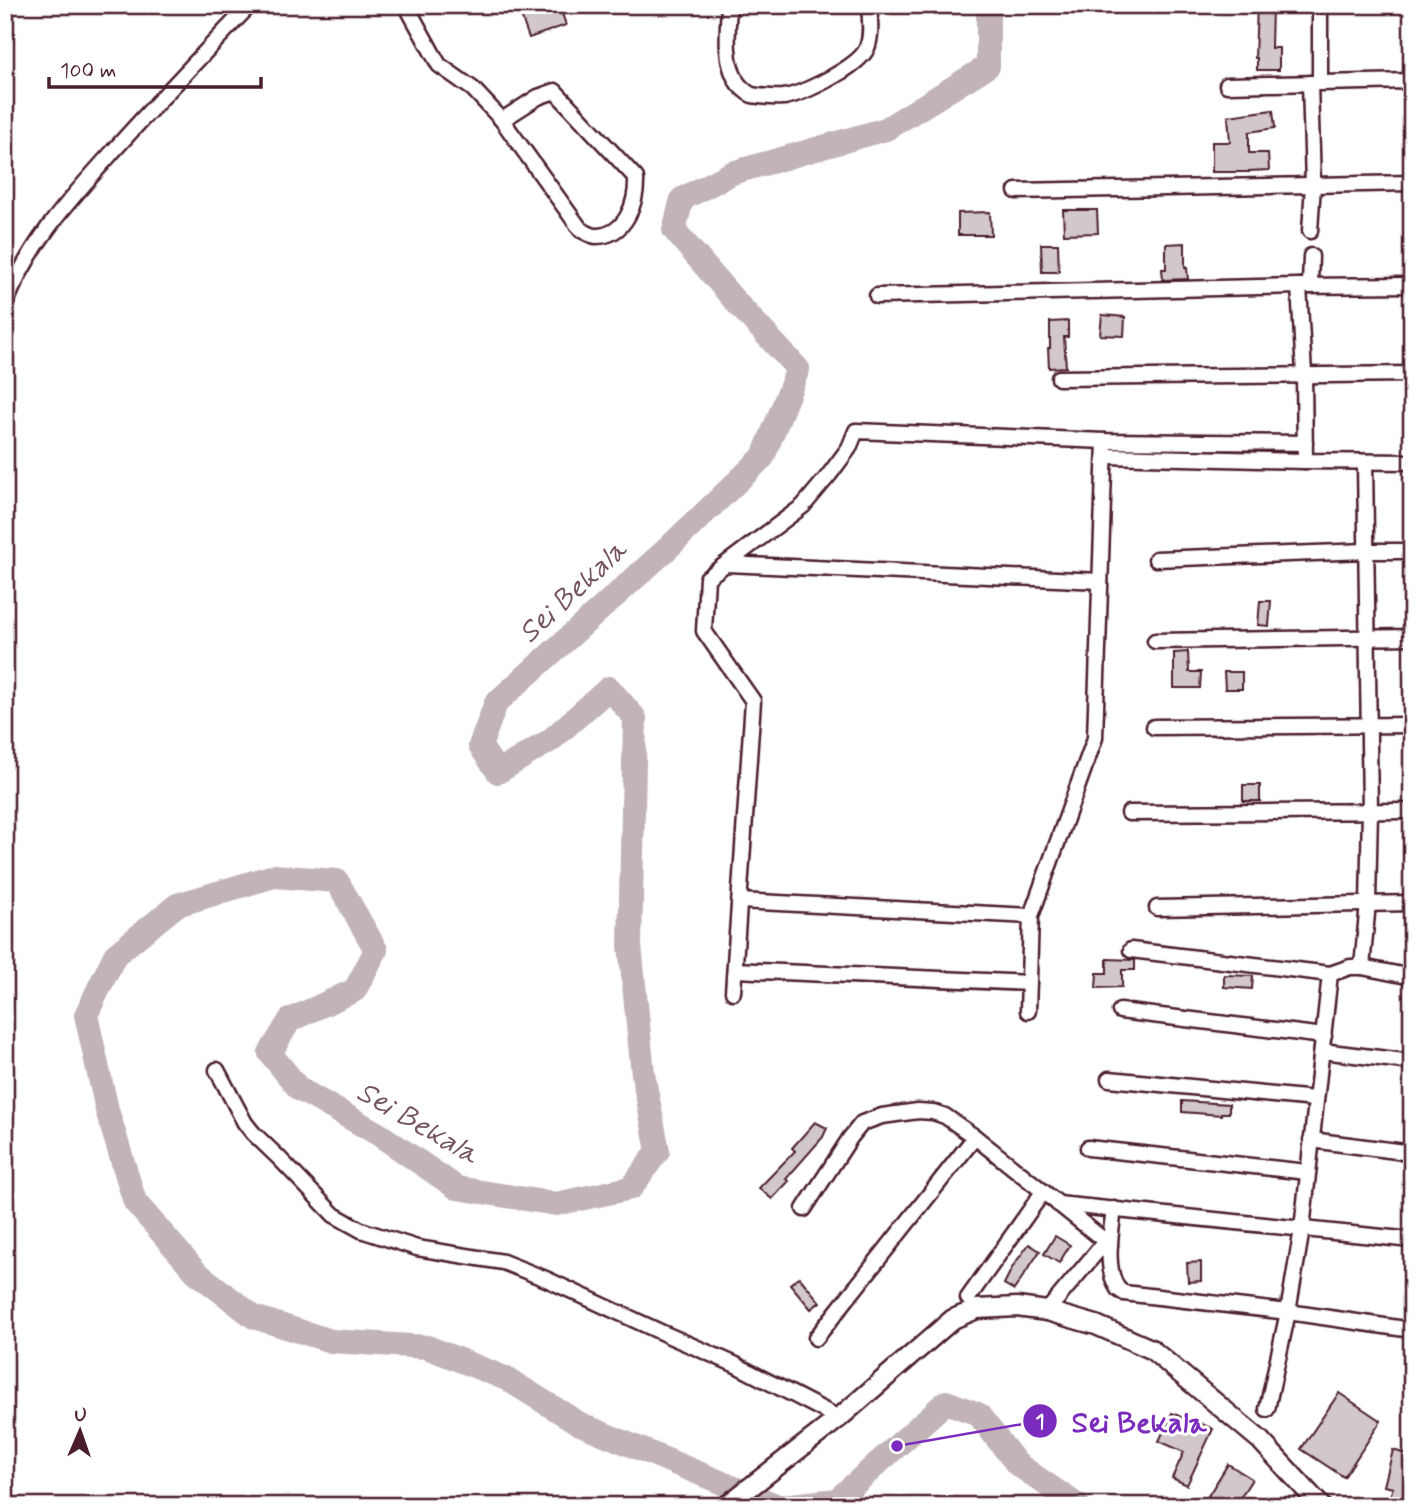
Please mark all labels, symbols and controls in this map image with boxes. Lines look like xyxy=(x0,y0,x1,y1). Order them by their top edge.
scale bar xyxy=(49,46,261,90)
text: 100 m xyxy=(60,57,116,85)
water label: Sei Bekala xyxy=(510,531,636,652)
water label: Sei Bekala xyxy=(349,1073,486,1174)
north arrow xyxy=(46,1396,116,1466)
callout: Sei Bekala xyxy=(1023,1396,1220,1447)
text: U xyxy=(74,1403,87,1428)
text: Sei Bekala xyxy=(1072,1404,1207,1443)
text: 1 xyxy=(1035,1408,1045,1436)

